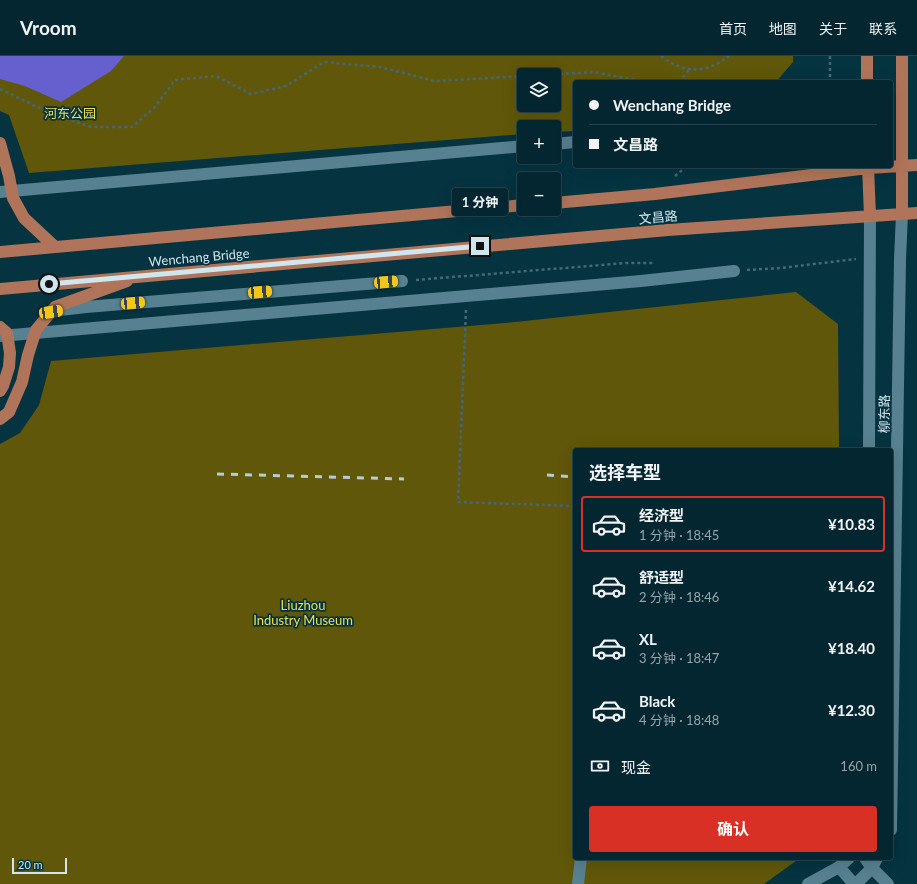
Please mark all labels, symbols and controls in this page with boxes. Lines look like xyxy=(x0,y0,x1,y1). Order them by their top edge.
text: Vroom xyxy=(20,16,77,39)
text: 首页 xyxy=(719,20,747,37)
text: 地图 xyxy=(769,20,797,37)
text: 关于 xyxy=(819,20,847,37)
text: 联系 xyxy=(869,20,897,37)
map controls xyxy=(517,68,561,216)
button: layers xyxy=(517,68,561,112)
text: Wenchang Bridge xyxy=(613,96,731,114)
park label: 河东公园 xyxy=(44,105,96,121)
button: + xyxy=(517,120,561,164)
text: 文昌路 xyxy=(613,135,658,153)
button: − xyxy=(517,172,561,216)
callout: 1 分钟 xyxy=(452,188,508,216)
text: 1 分钟 xyxy=(462,194,498,210)
street label: 文昌路 xyxy=(638,207,678,227)
route end xyxy=(471,237,489,255)
street label: Wenchang Bridge xyxy=(148,245,250,269)
route start xyxy=(40,275,58,293)
car xyxy=(374,275,398,289)
car xyxy=(248,285,272,299)
car xyxy=(121,296,145,310)
car xyxy=(38,304,64,320)
street label: 柳东路 xyxy=(876,394,892,434)
text: 选择车型 xyxy=(589,461,661,483)
icon: car xyxy=(591,506,627,542)
text: 经济型 xyxy=(639,506,684,524)
text: ¥10.83 xyxy=(828,515,875,533)
text: 1 分钟 · 18:45 xyxy=(639,527,719,543)
icon: car xyxy=(591,568,627,604)
text: 舒适型 xyxy=(639,568,684,586)
text: ¥14.62 xyxy=(828,577,875,595)
text: 2 分钟 · 18:46 xyxy=(639,589,719,605)
park label: Liuzhou Industry Museum xyxy=(253,597,353,628)
icon: car xyxy=(591,630,627,666)
text: XL xyxy=(639,630,657,648)
text: ¥18.40 xyxy=(828,639,875,657)
text: 3 分钟 · 18:47 xyxy=(639,650,719,666)
icon: car xyxy=(591,692,627,728)
text: Black xyxy=(639,692,675,710)
text: ¥12.30 xyxy=(828,701,875,719)
text: 4 分钟 · 18:48 xyxy=(639,712,719,728)
icon: cash xyxy=(589,755,611,777)
text: 现金 xyxy=(621,758,651,776)
text: 160 m xyxy=(840,758,877,774)
button: 确认 xyxy=(589,806,877,852)
scale bar xyxy=(12,856,67,875)
text: 20 m xyxy=(18,858,43,871)

